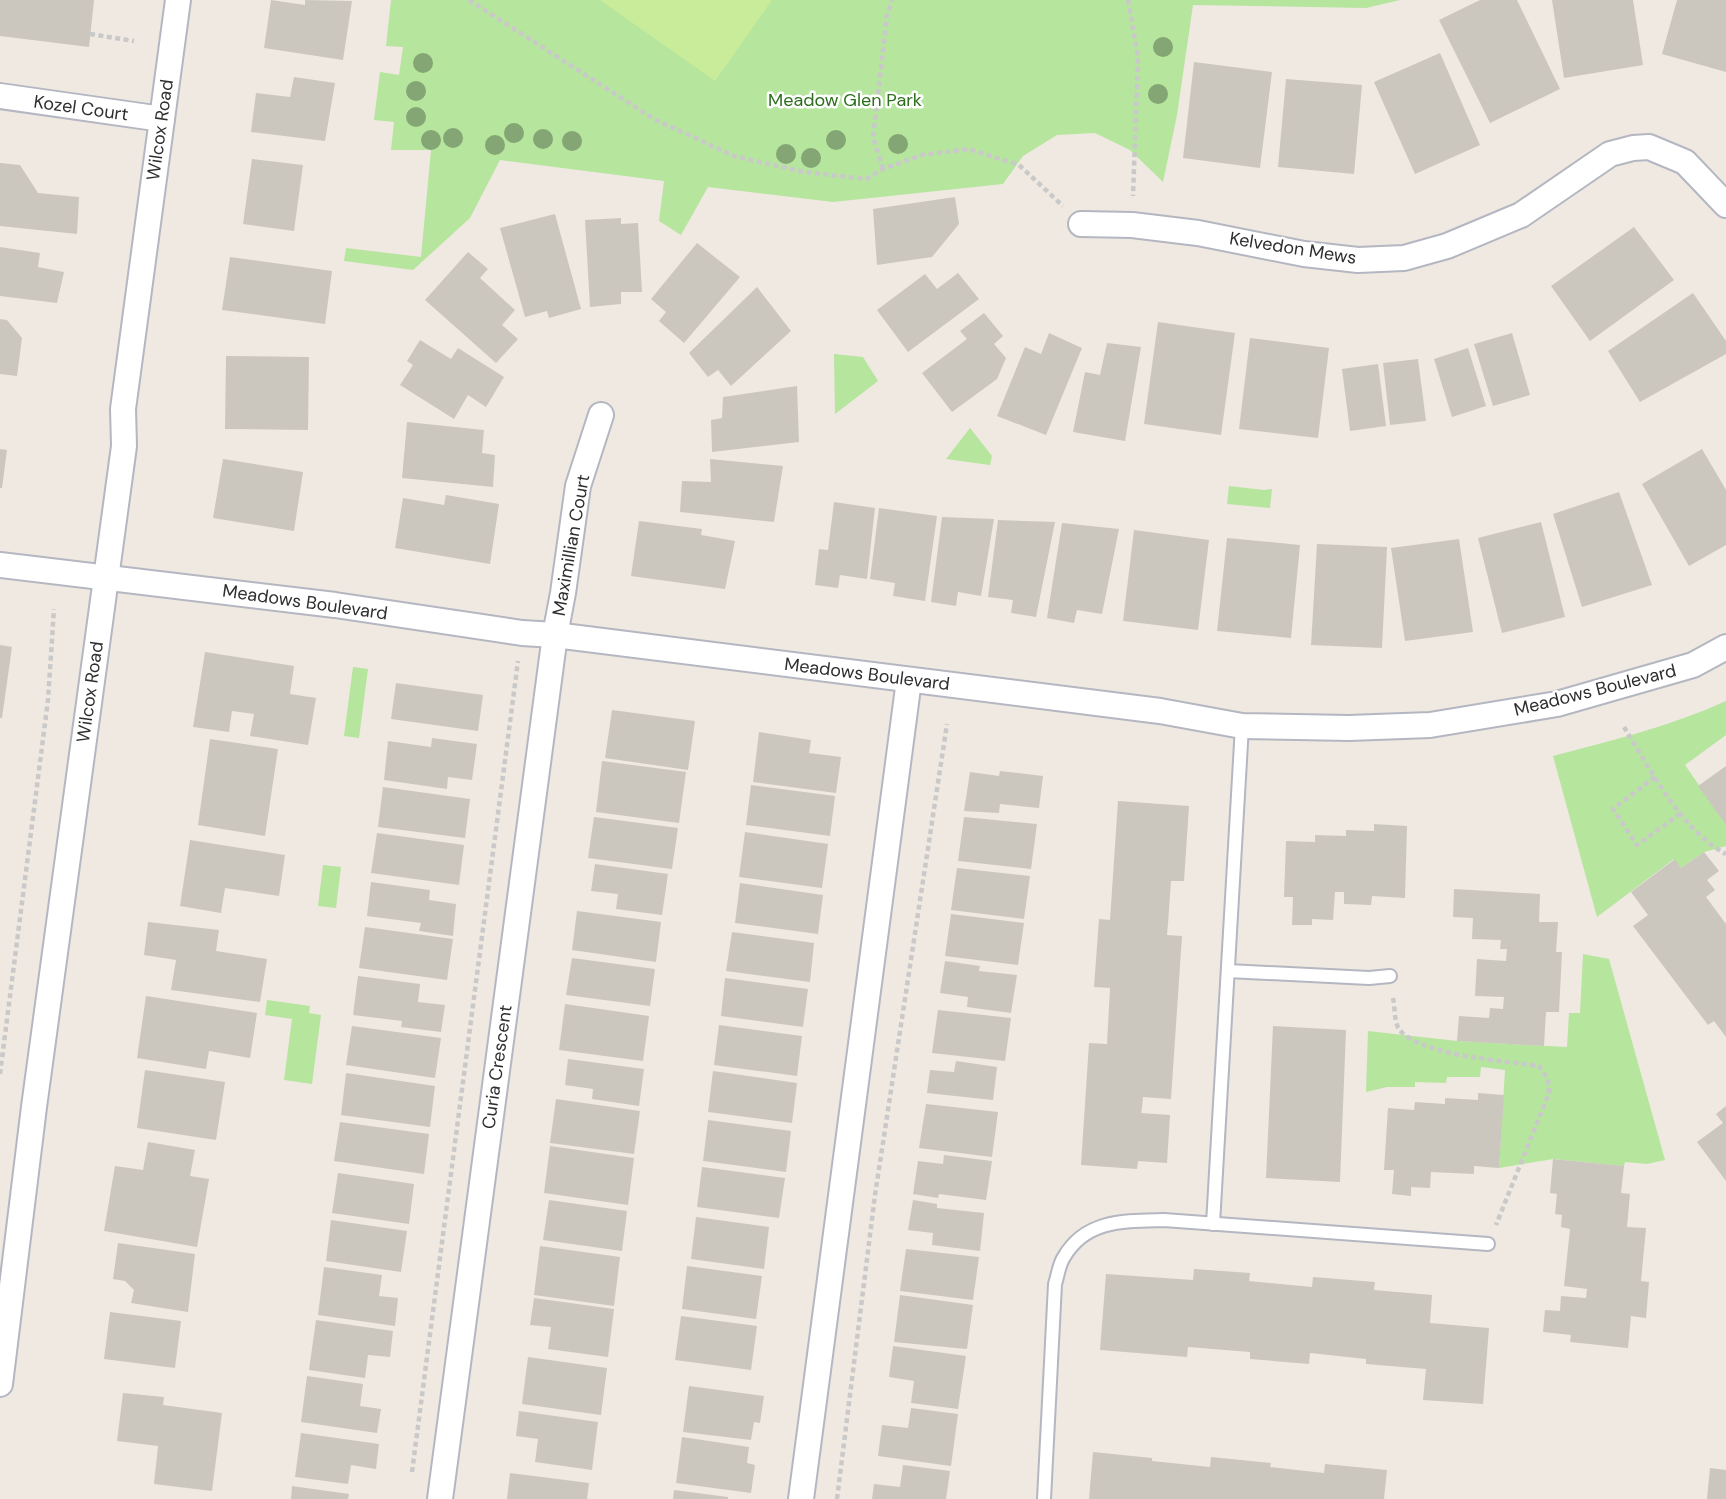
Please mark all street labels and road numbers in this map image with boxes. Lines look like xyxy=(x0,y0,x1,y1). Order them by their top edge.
street label: Wilcox Road xyxy=(141,78,179,182)
street label: Kozel Court xyxy=(32,89,130,127)
street label: Kelvedon Mews xyxy=(1228,226,1358,270)
street label: Maximillian Court xyxy=(547,472,595,618)
street label: Meadows Boulevard xyxy=(221,579,389,625)
street label: Wilcox Road xyxy=(71,640,109,744)
street label: Meadows Boulevard xyxy=(783,652,951,696)
street label: Meadows Boulevard xyxy=(1511,658,1679,722)
street label: Curia Crescent xyxy=(476,1003,518,1131)

